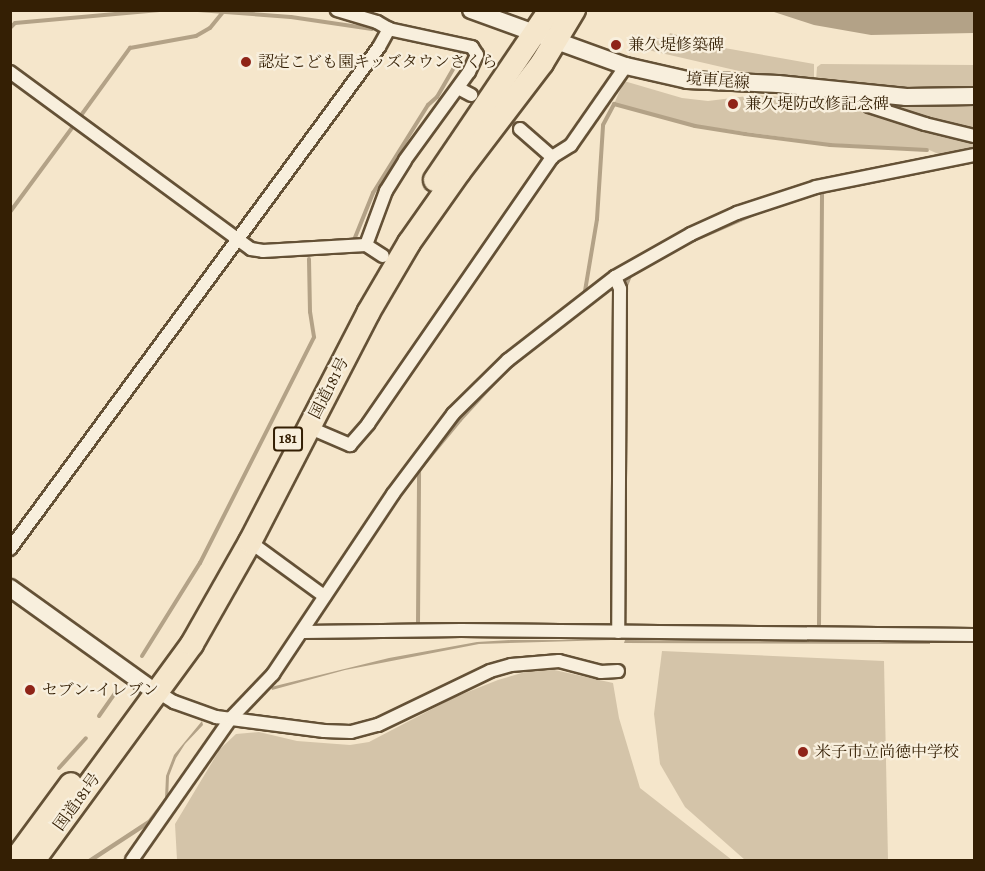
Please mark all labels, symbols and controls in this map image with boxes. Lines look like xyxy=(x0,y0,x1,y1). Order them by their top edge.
place label: 兼久堤修築碑 xyxy=(628,35,724,55)
marker: 兼久堤修築碑 xyxy=(609,38,623,52)
place label: 認定こども園キッズタウンさくら xyxy=(258,52,498,72)
marker: 認定こども園キッズタウンさくら xyxy=(239,55,253,69)
street label: 境車尾線 xyxy=(685,69,751,93)
place label: 兼久堤防改修記念碑 xyxy=(745,94,889,114)
marker: 兼久堤防改修記念碑 xyxy=(726,97,740,111)
street label: 国道181号 xyxy=(305,354,353,422)
road number: 181 xyxy=(273,427,303,451)
place label: セブン-イレブン xyxy=(42,680,160,700)
marker: セブン-イレブン xyxy=(23,683,37,697)
place label: 米子市立尚徳中学校 xyxy=(815,742,959,762)
marker: 米子市立尚徳中学校 xyxy=(796,745,810,759)
street label: 国道181号 xyxy=(50,769,104,835)

